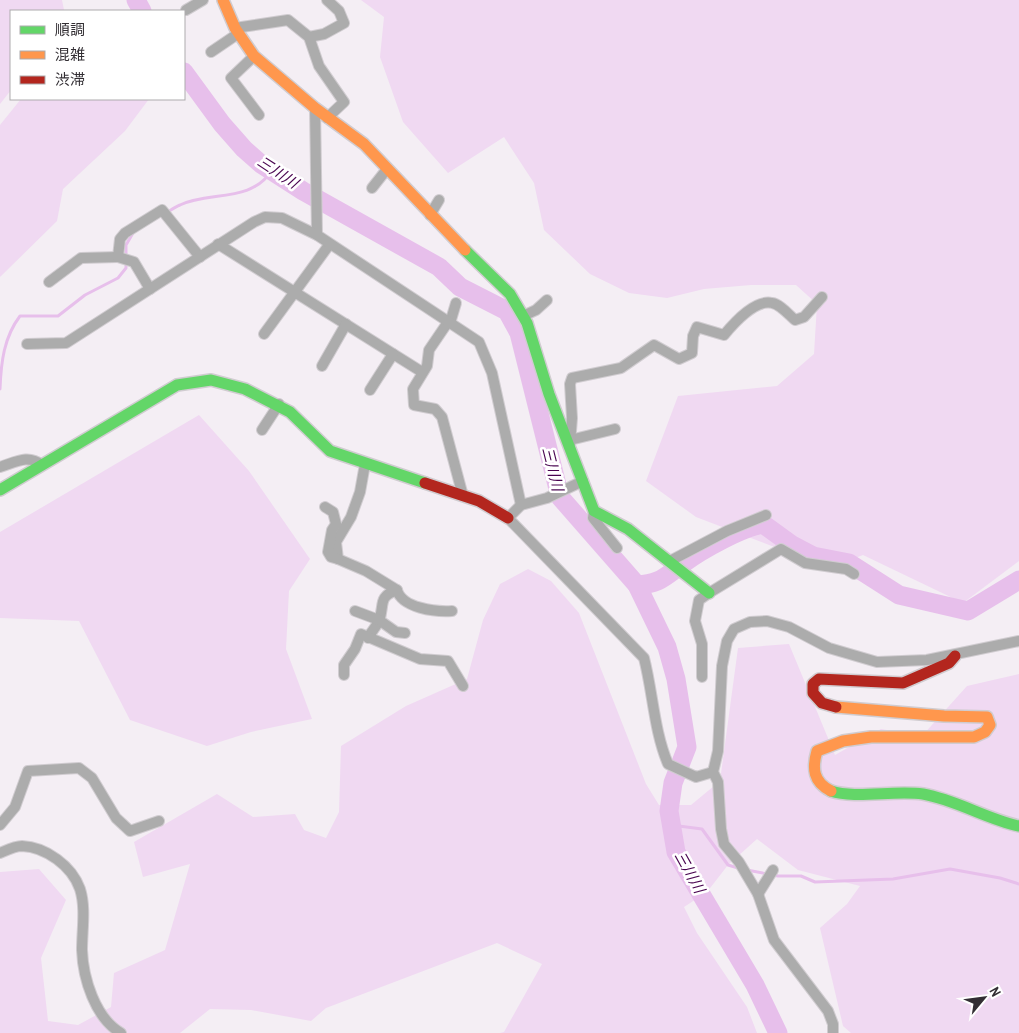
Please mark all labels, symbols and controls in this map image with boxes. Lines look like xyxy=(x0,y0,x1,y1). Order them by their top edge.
legend xyxy=(10,10,185,100)
text: 順調 xyxy=(55,19,85,40)
text: 混雑 xyxy=(55,44,85,65)
text: 渋滞 xyxy=(55,69,85,90)
water label: 三川川 xyxy=(253,151,304,194)
water label: 三川川 xyxy=(537,445,569,495)
water label: 三川川 xyxy=(670,847,711,899)
north arrow xyxy=(959,973,1009,1023)
text: N xyxy=(985,984,1005,1000)

